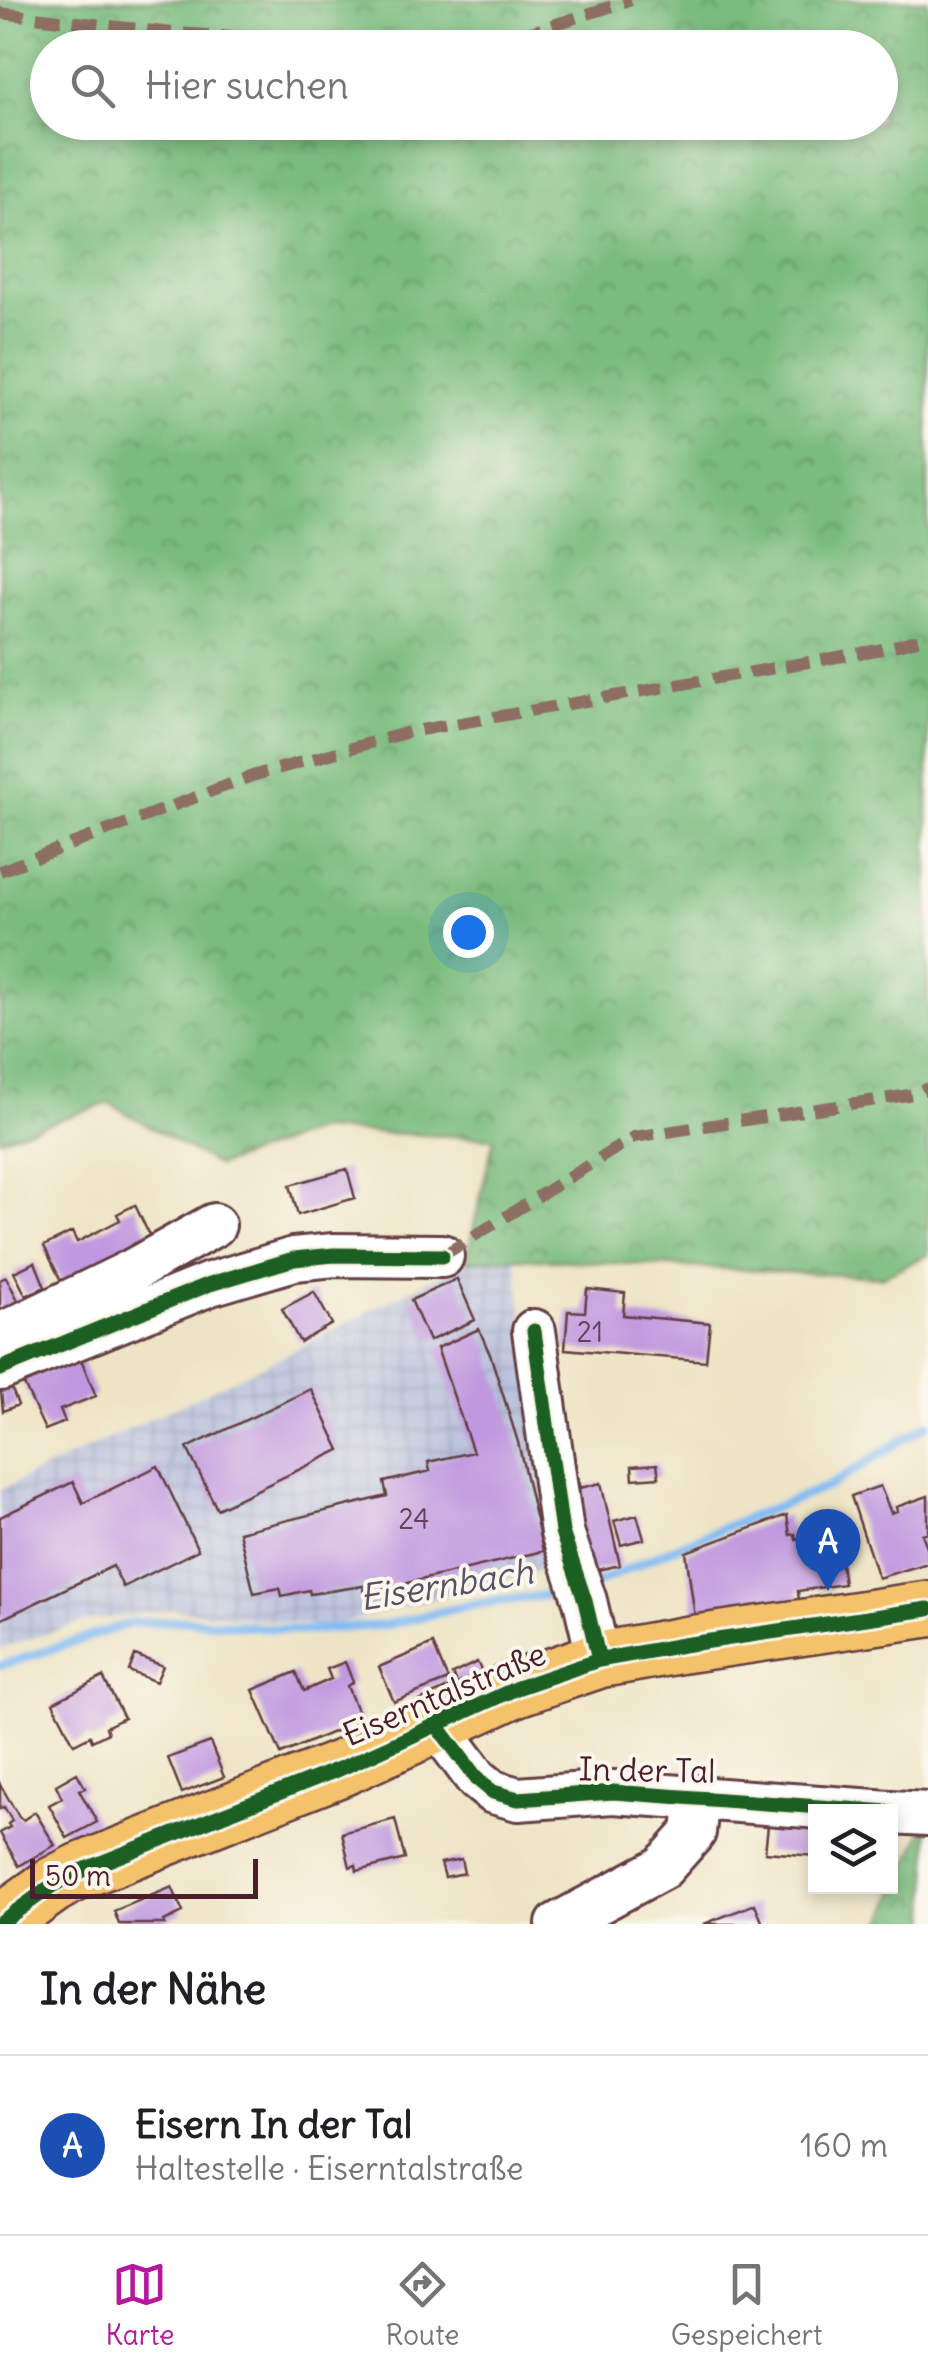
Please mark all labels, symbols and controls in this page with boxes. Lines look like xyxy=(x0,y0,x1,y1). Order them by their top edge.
search box xyxy=(30,30,898,140)
icon: search xyxy=(65,58,120,113)
text: Hier suchen xyxy=(145,62,349,109)
your location xyxy=(443,907,494,958)
house number: 21 xyxy=(577,1314,603,1350)
house number: 24 xyxy=(398,1501,430,1537)
pin: A xyxy=(796,1508,860,1591)
water label: Eisernbach xyxy=(356,1548,537,1619)
street label: Eiserntalstraße xyxy=(336,1633,552,1755)
street label: In der Tal xyxy=(578,1748,716,1792)
map controls xyxy=(808,1804,898,1894)
button: layers xyxy=(808,1804,898,1894)
scale bar xyxy=(30,1854,258,1898)
text: 50 m xyxy=(45,1858,111,1894)
text: In der Nähe xyxy=(40,1963,266,2015)
text: Eisern In der Tal xyxy=(135,2101,412,2148)
text: A xyxy=(62,2125,83,2166)
text: 160 m xyxy=(800,2125,888,2166)
text: Haltestelle · Eiserntalstraße xyxy=(135,2148,524,2189)
tab: Karte xyxy=(106,2257,174,2353)
tab: Route xyxy=(386,2257,459,2353)
tab: Gespeichert xyxy=(671,2257,822,2353)

